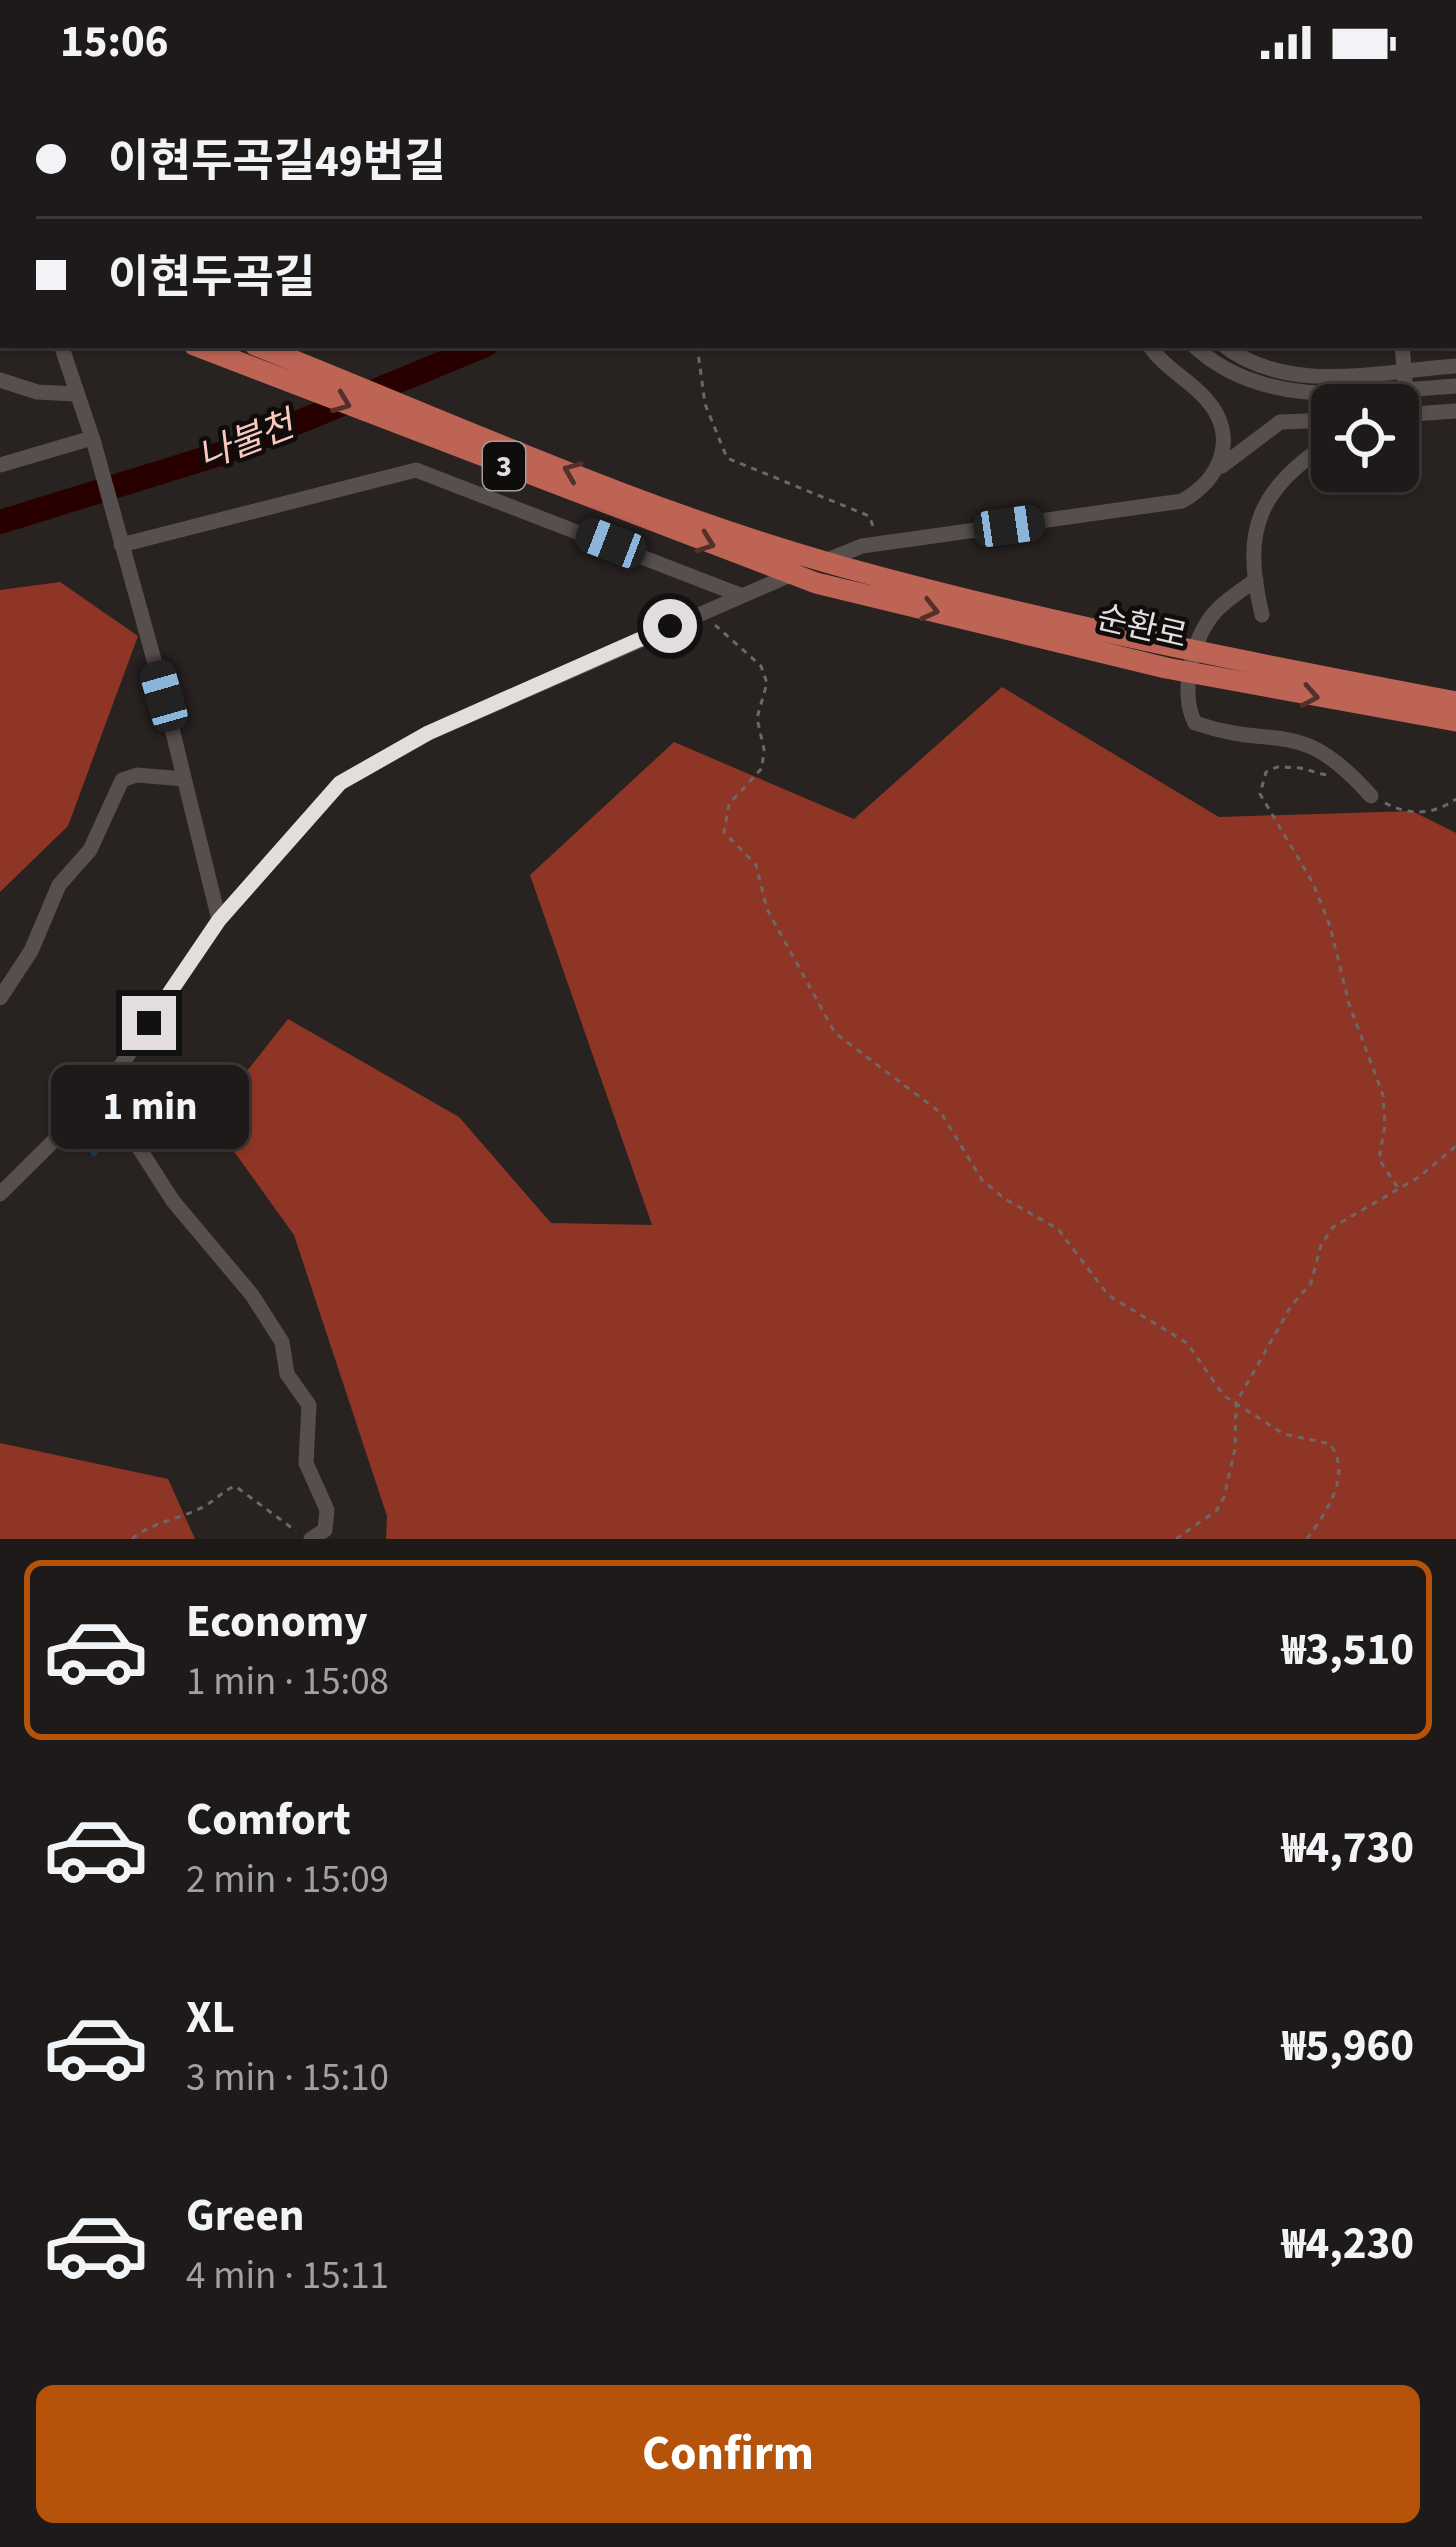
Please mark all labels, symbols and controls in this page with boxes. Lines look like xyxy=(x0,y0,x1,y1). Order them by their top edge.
text: 15:06 xyxy=(60,10,169,74)
text: 이현두곡길49번길 xyxy=(108,130,445,194)
text: 이현두곡길 xyxy=(108,246,315,310)
map controls xyxy=(1311,384,1419,492)
button: locate xyxy=(1311,384,1419,492)
one-way arrow xyxy=(330,388,351,413)
water label: 나불천 xyxy=(190,398,305,483)
road number: 3 xyxy=(483,442,525,490)
one-way arrow xyxy=(562,461,583,485)
car xyxy=(971,503,1047,549)
car xyxy=(571,513,651,573)
one-way arrow xyxy=(694,529,715,553)
street label: 순환로 xyxy=(1092,594,1192,660)
one-way arrow xyxy=(919,596,939,621)
route start xyxy=(643,599,697,653)
car xyxy=(137,656,191,736)
one-way arrow xyxy=(1300,683,1320,708)
route end xyxy=(122,996,176,1050)
callout: 1 min xyxy=(50,1065,248,1149)
text: 1 min xyxy=(103,1079,197,1135)
text: Economy xyxy=(186,1590,368,1654)
icon: car xyxy=(42,1596,150,1704)
text: ₩3,510 xyxy=(1282,1618,1414,1682)
text: 1 min · 15:08 xyxy=(186,1654,389,1710)
text: Comfort xyxy=(186,1788,351,1852)
icon: car xyxy=(42,1794,150,1902)
text: ₩4,730 xyxy=(1282,1816,1414,1880)
text: 2 min · 15:09 xyxy=(186,1852,389,1908)
text: XL xyxy=(186,1986,235,2050)
icon: car xyxy=(42,1992,150,2100)
text: ₩5,960 xyxy=(1282,2014,1414,2078)
text: 3 min · 15:10 xyxy=(186,2050,389,2106)
text: Green xyxy=(186,2184,305,2248)
icon: car xyxy=(42,2190,150,2298)
text: ₩4,230 xyxy=(1282,2212,1414,2276)
text: 4 min · 15:11 xyxy=(186,2248,389,2304)
button: Confirm xyxy=(36,2385,1420,2523)

